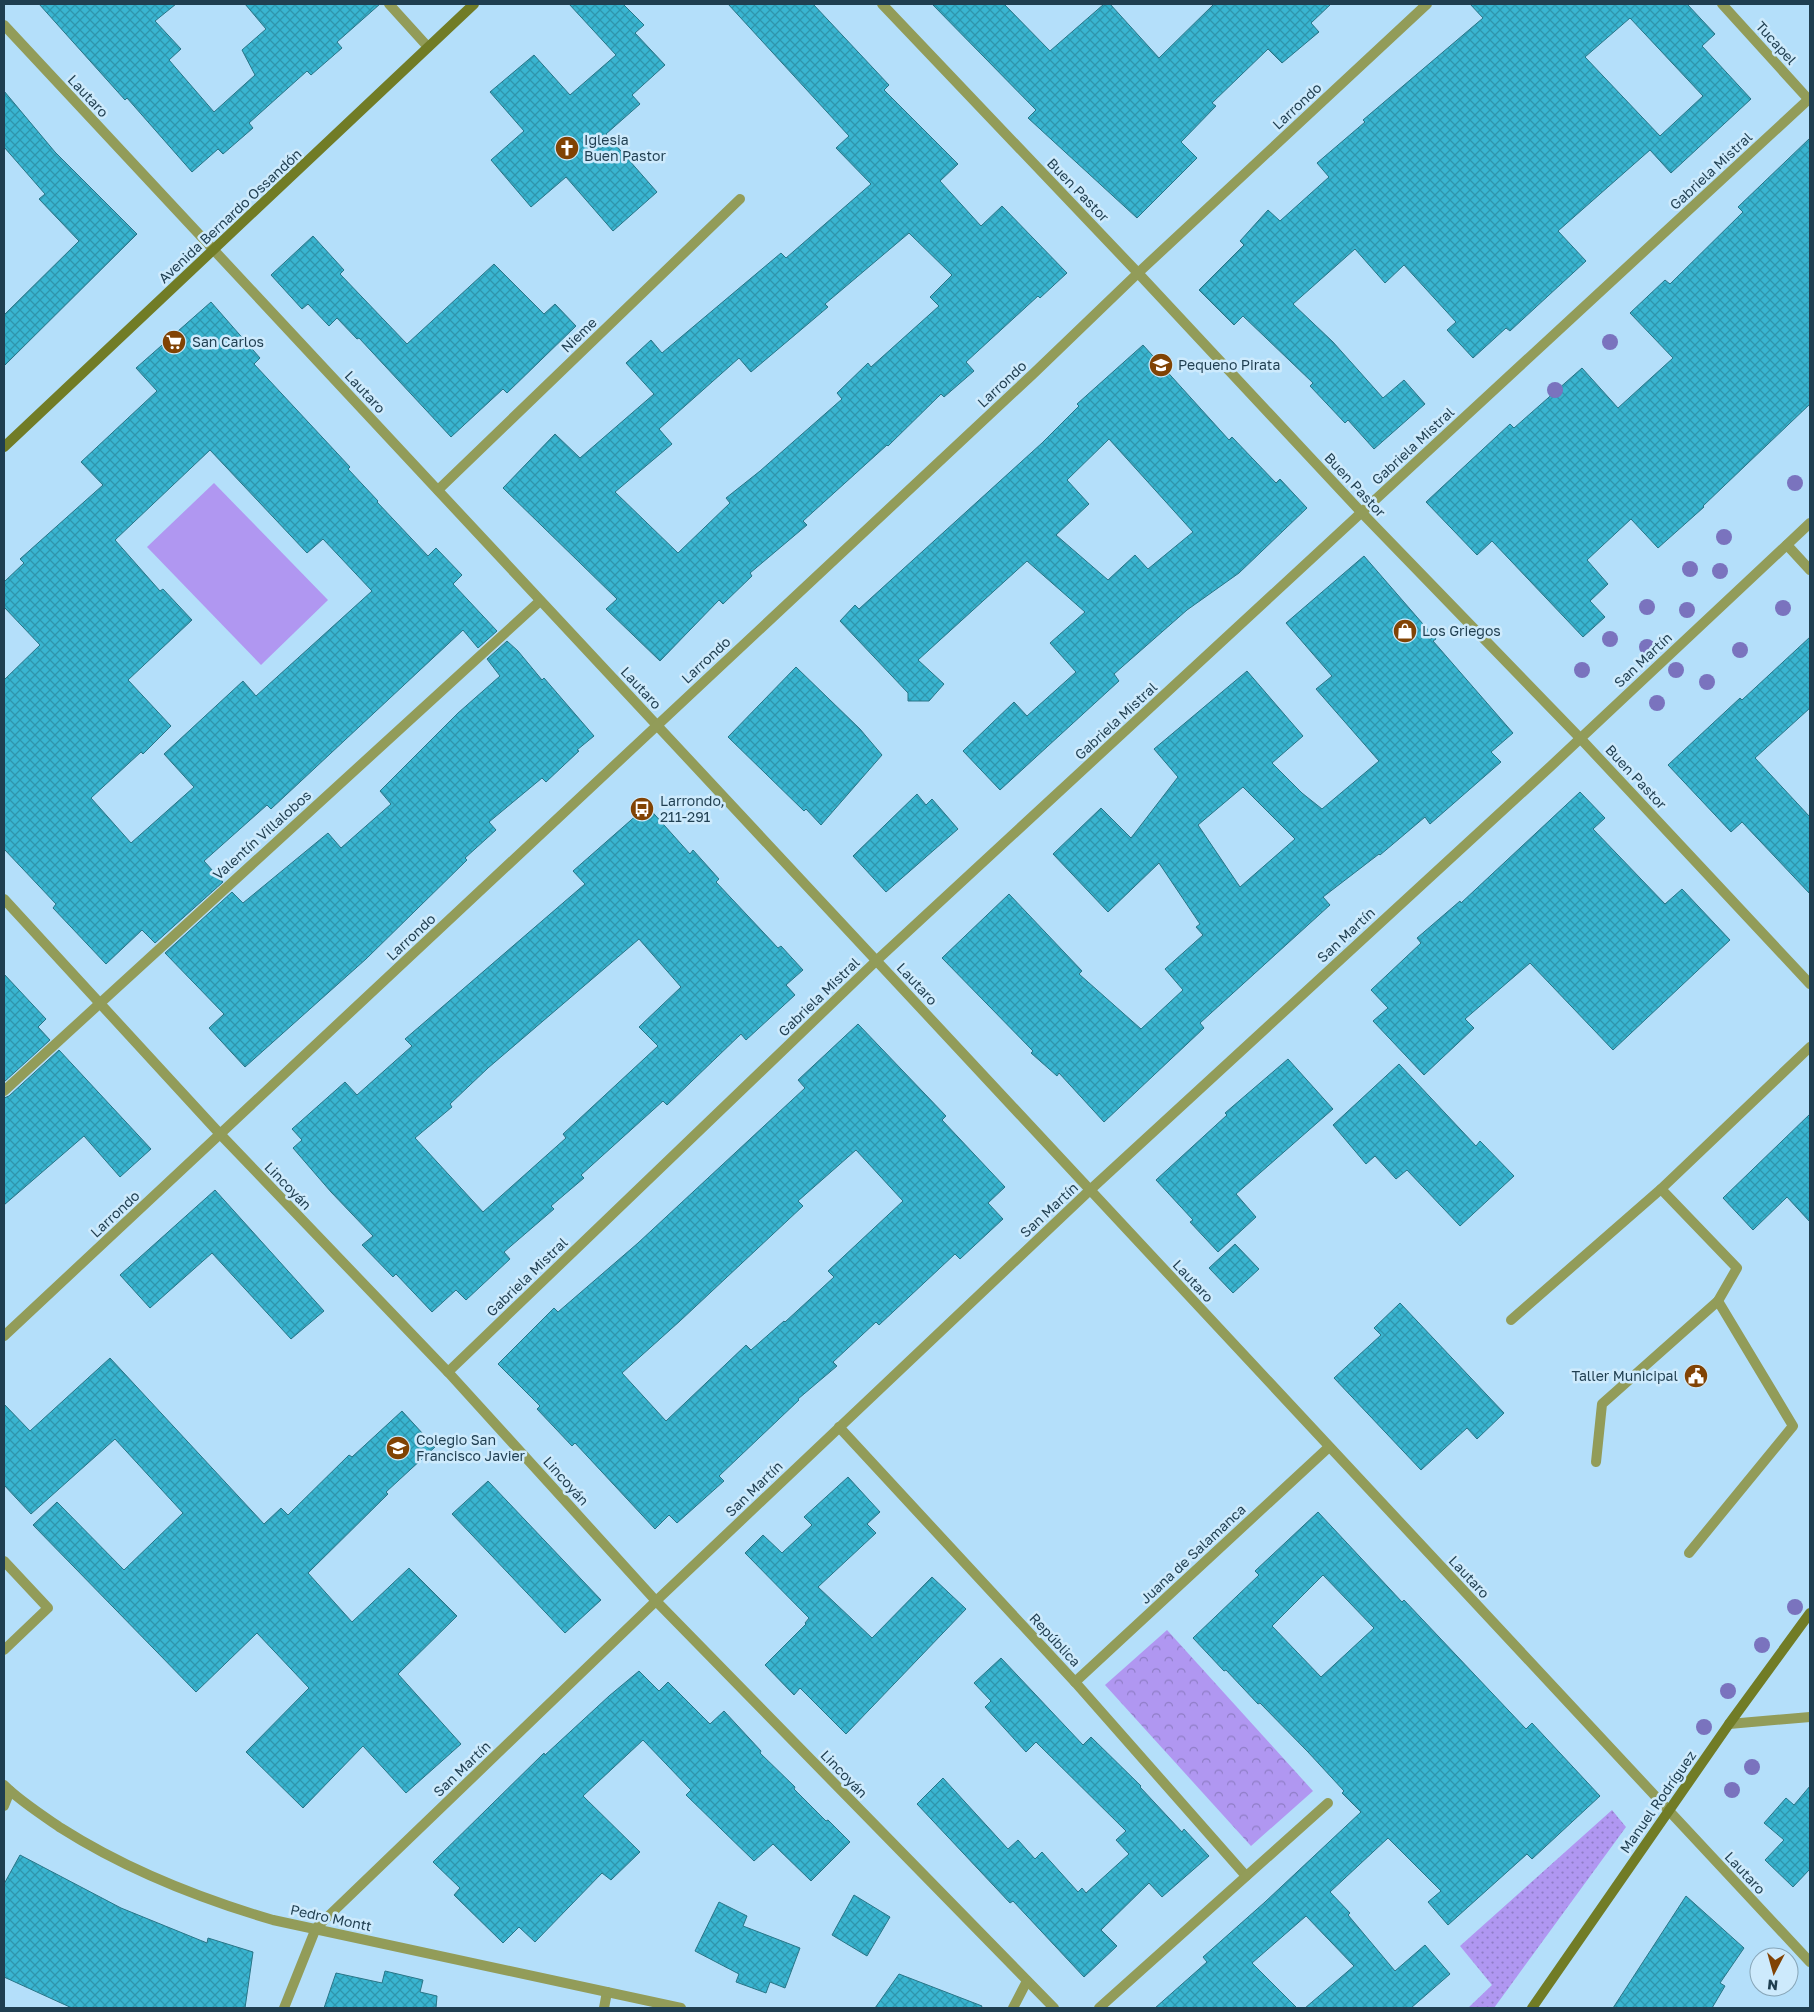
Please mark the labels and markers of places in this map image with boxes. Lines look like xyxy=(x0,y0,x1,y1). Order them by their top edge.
place label: Iglesia Buen Pastor xyxy=(584,131,666,164)
church icon: Iglesia Buen Pastor xyxy=(554,135,580,161)
supermarket icon: San Carlos xyxy=(161,329,187,355)
place label: San Carlos xyxy=(192,333,264,350)
school or university icon: Pequeno Pirata xyxy=(1148,352,1174,378)
place label: Pequeno Pirata xyxy=(1178,356,1280,373)
shop icon: Los Griegos xyxy=(1392,618,1418,644)
place label: Los Griegos xyxy=(1422,622,1501,639)
place label: Larrondo, 211-291 xyxy=(660,792,725,825)
bus stop icon: Larrondo, 211-291 xyxy=(629,796,655,822)
public building icon: Taller Municipal xyxy=(1683,1363,1709,1389)
place label: Taller Municipal xyxy=(1572,1367,1678,1384)
place label: Colegio San Francisco Javier xyxy=(416,1431,526,1464)
school or university icon: Colegio San Francisco Javier xyxy=(385,1435,411,1461)

